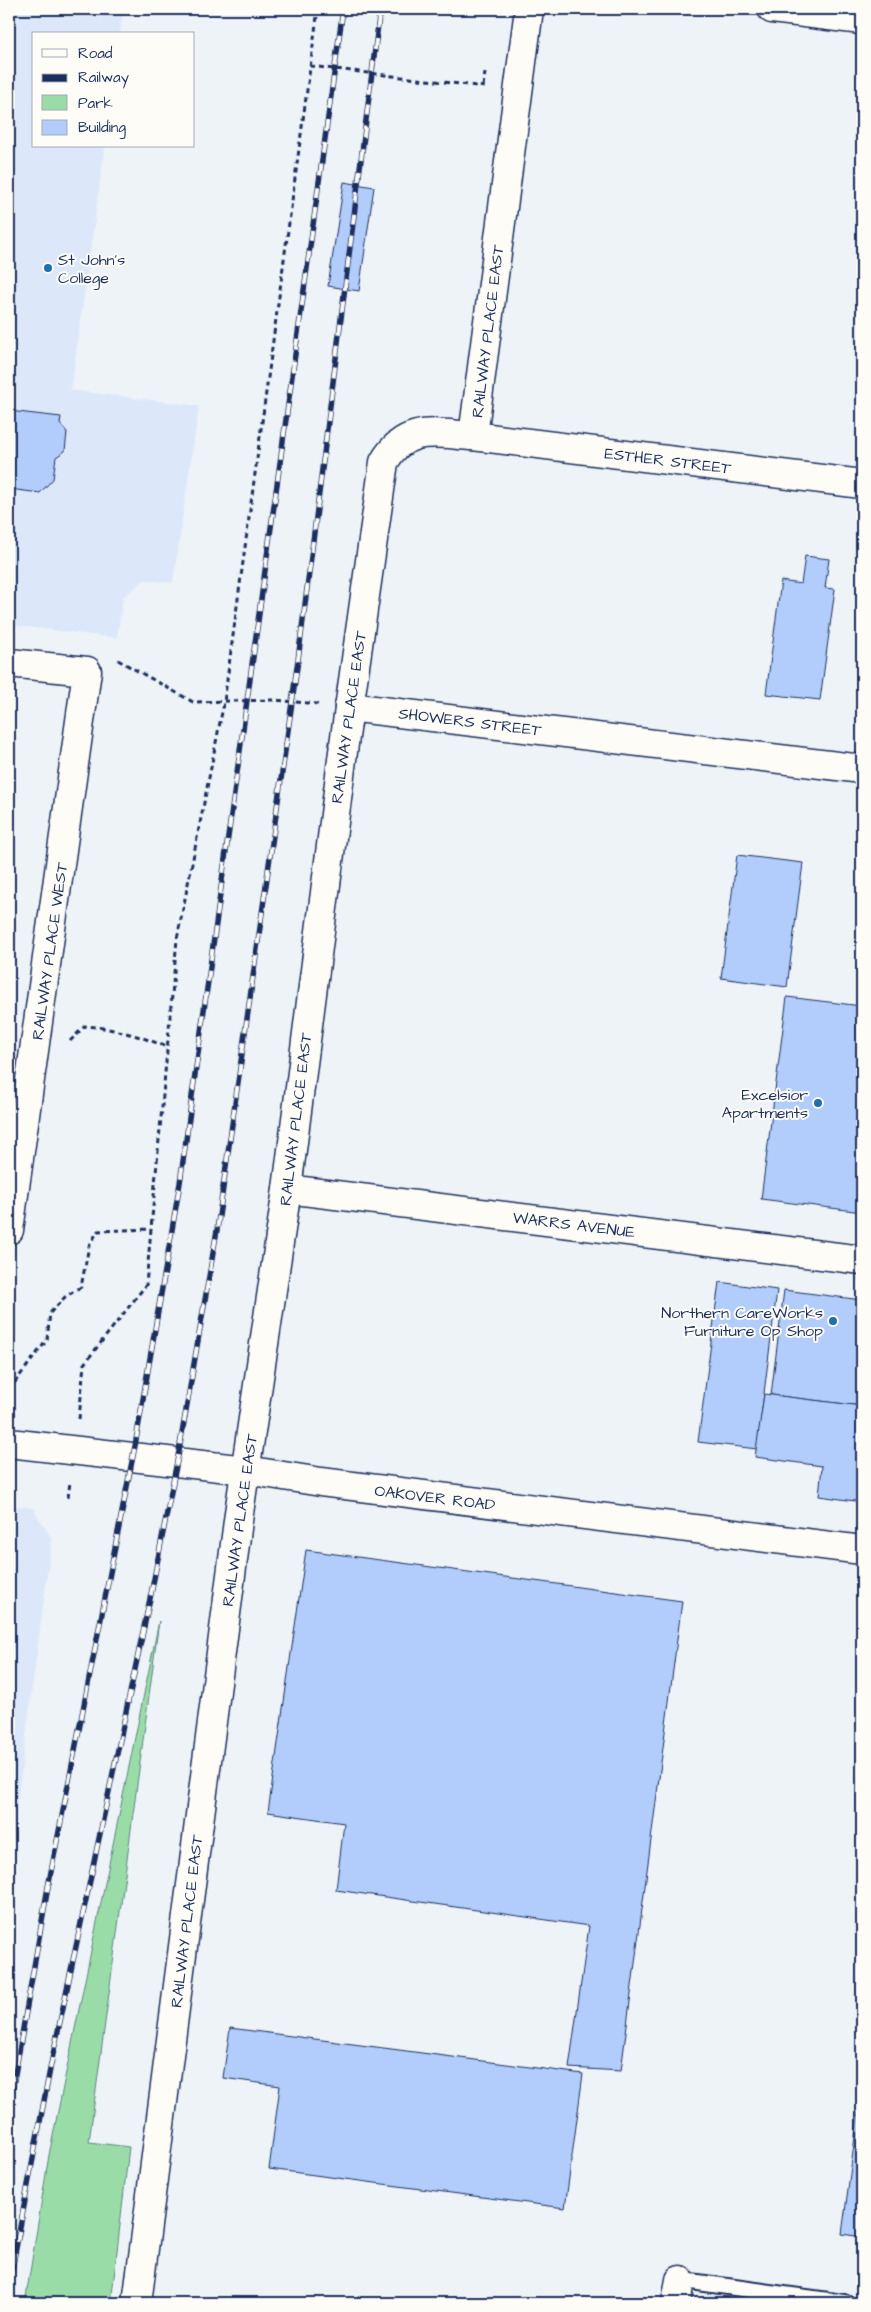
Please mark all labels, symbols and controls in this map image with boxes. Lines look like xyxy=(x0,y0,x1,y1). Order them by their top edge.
legend xyxy=(32,32,195,148)
text: Road xyxy=(78,43,113,64)
text: Railway xyxy=(78,67,129,89)
text: Park xyxy=(78,93,113,114)
text: Building xyxy=(78,117,126,139)
street label: RAILWAY PLACE EAST xyxy=(466,243,510,419)
place label: St John's College xyxy=(58,249,125,290)
marker: St John's College xyxy=(42,262,54,274)
street label: ESTHER STREET xyxy=(603,442,732,480)
street label: RAILWAY PLACE EAST xyxy=(326,629,372,805)
street label: SHOWERS STREET xyxy=(397,702,543,742)
street label: RAILWAY PLACE WEST xyxy=(27,861,73,1041)
street label: RAILWAY PLACE EAST xyxy=(274,1031,318,1207)
place label: Excelsior Apartments xyxy=(722,1084,808,1124)
marker: Excelsior Apartments xyxy=(812,1097,824,1109)
street label: WARRS AVENUE xyxy=(511,1207,637,1243)
place label: Northern CareWorks Furniture Op Shop xyxy=(661,1302,823,1342)
marker: Northern CareWorks Furniture Op Shop xyxy=(827,1315,839,1327)
street label: RAILWAY PLACE EAST xyxy=(217,1432,263,1608)
street label: OAKOVER ROAD xyxy=(373,1480,496,1516)
street label: RAILWAY PLACE EAST xyxy=(165,1833,209,2009)

